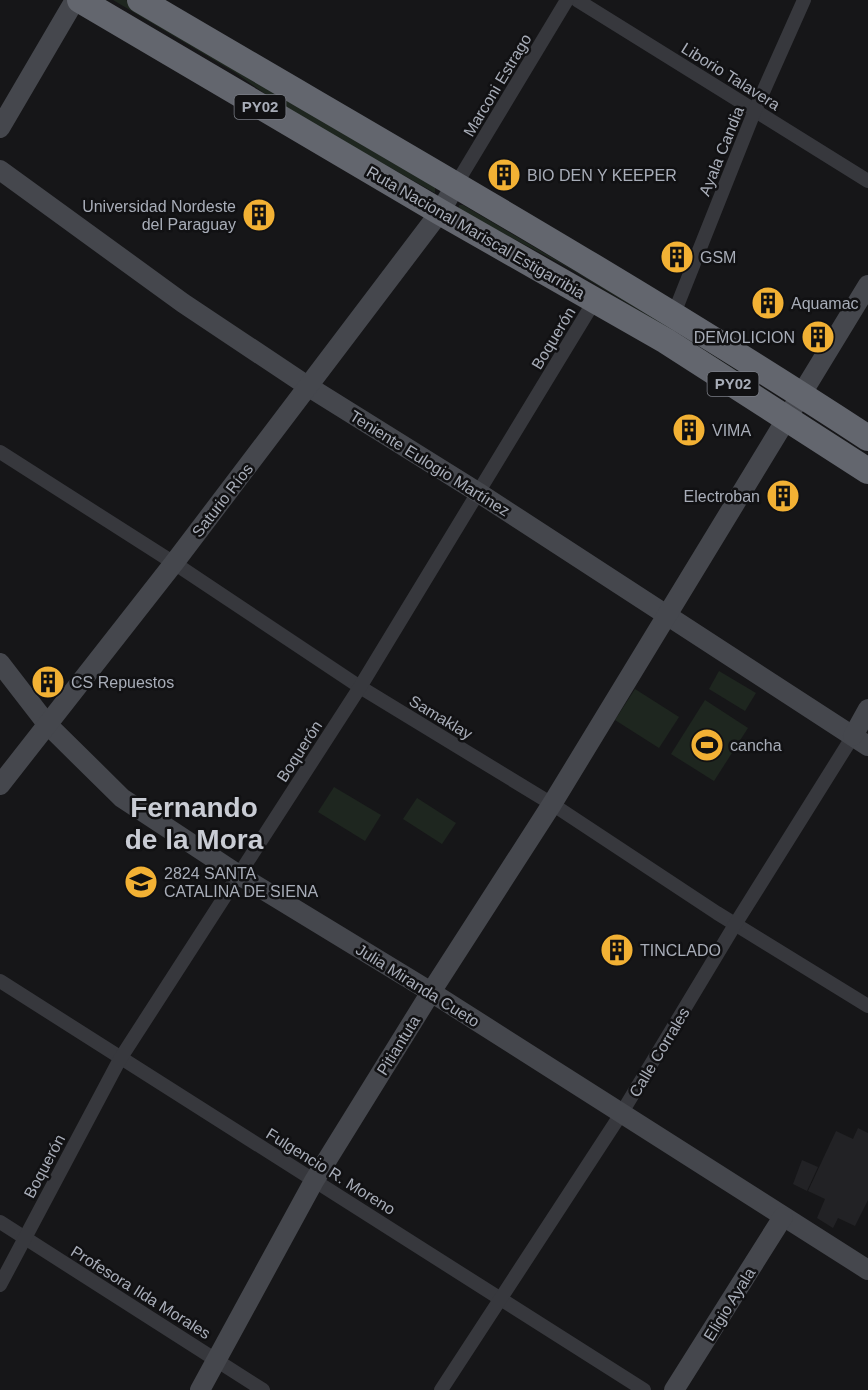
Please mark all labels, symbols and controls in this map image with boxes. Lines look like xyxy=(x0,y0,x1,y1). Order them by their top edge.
street label: Marconi Estrago xyxy=(460,31,535,140)
street label: Liborio Talavera xyxy=(678,39,783,114)
road number: PY02 xyxy=(234,95,286,119)
street label: Ayala Candia xyxy=(696,104,747,198)
building icon: BIO DEN Y KEEPER xyxy=(486,157,522,193)
street label: Ruta Nacional Mariscal Estigarribia xyxy=(364,163,588,302)
place label: BIO DEN Y KEEPER xyxy=(527,167,677,184)
building icon: Universidad Nordeste del Paraguay xyxy=(241,197,277,233)
place label: Universidad Nordeste del Paraguay xyxy=(82,198,236,233)
building icon: GSM xyxy=(659,239,695,275)
place label: GSM xyxy=(700,249,736,266)
building icon: Aquamac xyxy=(750,285,786,321)
place label: Aquamac xyxy=(791,295,859,312)
street label: Boquerón xyxy=(528,304,579,372)
building icon: DEMOLICION xyxy=(800,319,836,355)
place label: DEMOLICION xyxy=(694,329,795,346)
road number: PY02 xyxy=(708,372,758,396)
street label: Teniente Eulogio Martínez xyxy=(347,407,513,520)
building icon: VIMA xyxy=(671,412,707,448)
place label: VIMA xyxy=(712,422,751,439)
street label: Saturio Ríos xyxy=(189,460,256,540)
building icon: Electroban xyxy=(765,478,801,514)
place label: Electroban xyxy=(684,488,760,505)
building icon: CS Repuestos xyxy=(30,664,66,700)
place label: CS Repuestos xyxy=(71,674,174,691)
street label: Samaklay xyxy=(406,692,475,743)
street label: Boquerón xyxy=(273,718,325,785)
sports icon: cancha xyxy=(689,727,725,763)
place label: cancha xyxy=(730,737,782,754)
district label: Fernando de la Mora xyxy=(125,792,264,855)
school or university icon: 2824 SANTA CATALINA DE SIENA xyxy=(123,864,159,900)
place label: 2824 SANTA CATALINA DE SIENA xyxy=(164,865,318,900)
building icon: TINCLADO xyxy=(599,932,635,968)
street label: Julia Miranda Cueto xyxy=(353,941,483,1030)
place label: TINCLADO xyxy=(640,942,721,959)
street label: Calle Corrales xyxy=(626,1004,693,1100)
street label: Pitiantuta xyxy=(374,1012,423,1078)
street label: Fulgencio R. Moreno xyxy=(263,1125,398,1218)
street label: Boquerón xyxy=(21,1132,68,1201)
street label: Profesora Ilda Morales xyxy=(68,1243,213,1342)
street label: Eligio Ayala xyxy=(700,1265,759,1344)

